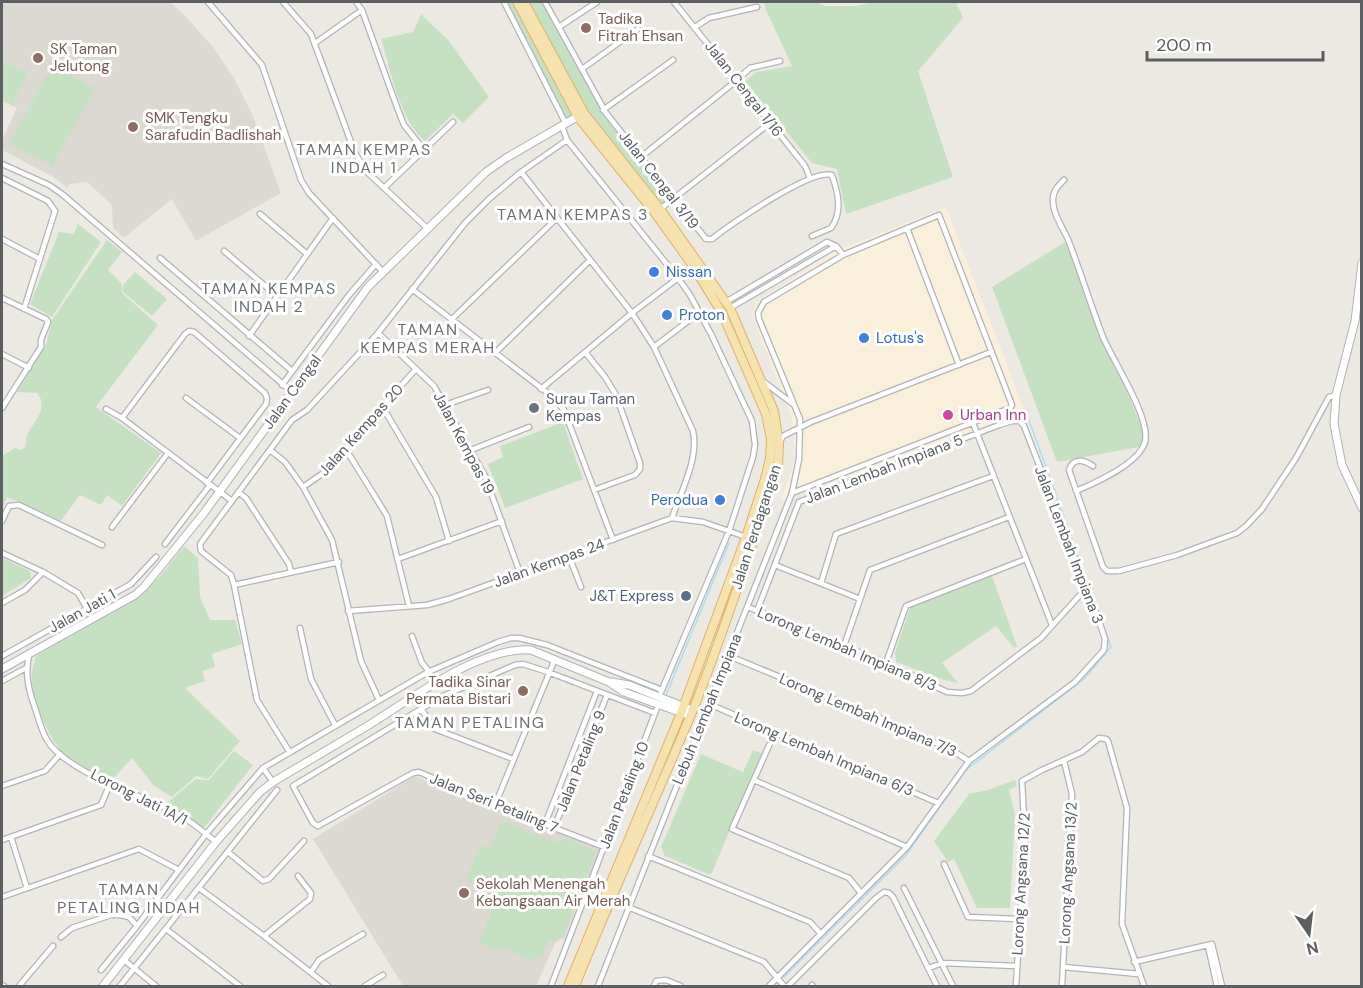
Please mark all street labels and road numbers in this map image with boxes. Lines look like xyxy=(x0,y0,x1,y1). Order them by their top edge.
street label: Jalan Cengal 1/16 xyxy=(700,37,788,141)
street label: Jalan Cengal 3/19 xyxy=(614,127,704,233)
street label: Jalan Cengal xyxy=(258,351,326,433)
street label: Jalan Kempas 20 xyxy=(314,380,408,480)
street label: Jalan Kempas 19 xyxy=(429,388,499,498)
street label: Jalan Lembah Impiana 5 xyxy=(802,430,966,508)
street label: Jalan Perdagangan xyxy=(726,462,786,592)
street label: Jalan Lembah Impiana 3 xyxy=(1030,463,1108,627)
street label: Jalan Kempas 24 xyxy=(491,534,607,592)
street label: Jalan Jati 1 xyxy=(45,584,119,638)
street label: Lorong Lembah Impiana 8/3 xyxy=(754,602,940,696)
street label: Lebuh Lembah Impiana xyxy=(668,631,746,787)
street label: Lorong Lembah Impiana 7/3 xyxy=(776,668,960,762)
street label: Jalan Petaling 9 xyxy=(552,707,610,815)
street label: Lorong Lembah Impiana 6/3 xyxy=(731,707,917,801)
street label: Jalan Petaling 10 xyxy=(594,739,654,851)
street label: Lorong Jati 1A/1 xyxy=(87,764,191,830)
street label: Jalan Seri Petaling 7 xyxy=(427,768,561,838)
street label: Lorong Angsana 13/2 xyxy=(1054,801,1082,945)
street label: Lorong Angsana 12/2 xyxy=(1007,812,1035,956)

